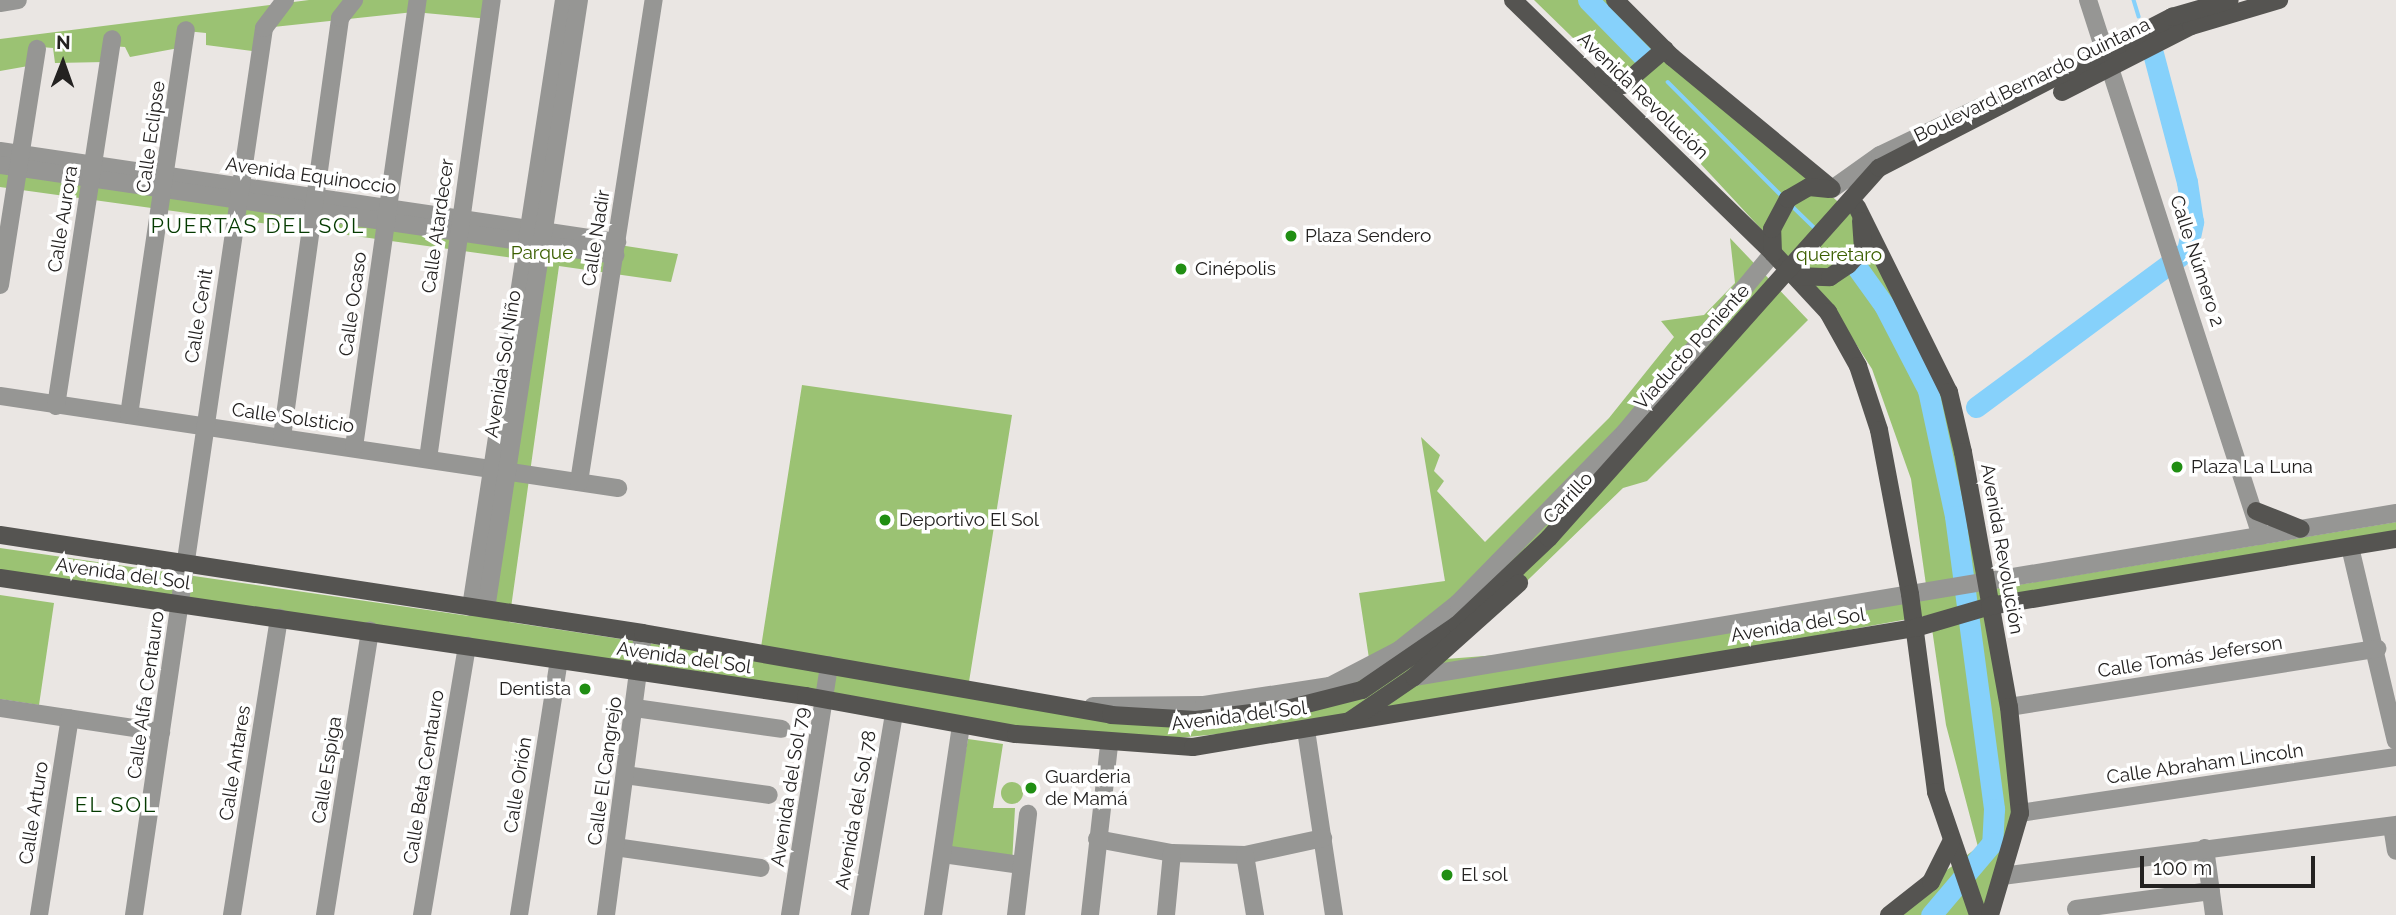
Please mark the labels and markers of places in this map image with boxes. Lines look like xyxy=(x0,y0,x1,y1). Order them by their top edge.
place label: Plaza Sendero xyxy=(1305,225,1431,247)
marker: Plaza Sendero xyxy=(1283,228,1299,244)
place label: Cinépolis xyxy=(1195,258,1276,280)
marker: Cinépolis xyxy=(1173,261,1189,277)
place label: Plaza La Luna xyxy=(2191,456,2313,478)
marker: Plaza La Luna xyxy=(2169,459,2185,475)
place label: Deportivo El Sol xyxy=(899,509,1039,531)
marker: Deportivo El Sol xyxy=(877,512,893,528)
place label: Dentista xyxy=(499,678,571,700)
marker: Dentista xyxy=(577,681,593,697)
place label: Guarderia de Mamá xyxy=(1045,766,1131,810)
marker: Guarderia de Mamá xyxy=(1023,780,1039,796)
place label: El sol xyxy=(1461,864,1508,886)
marker: El sol xyxy=(1439,867,1455,883)

